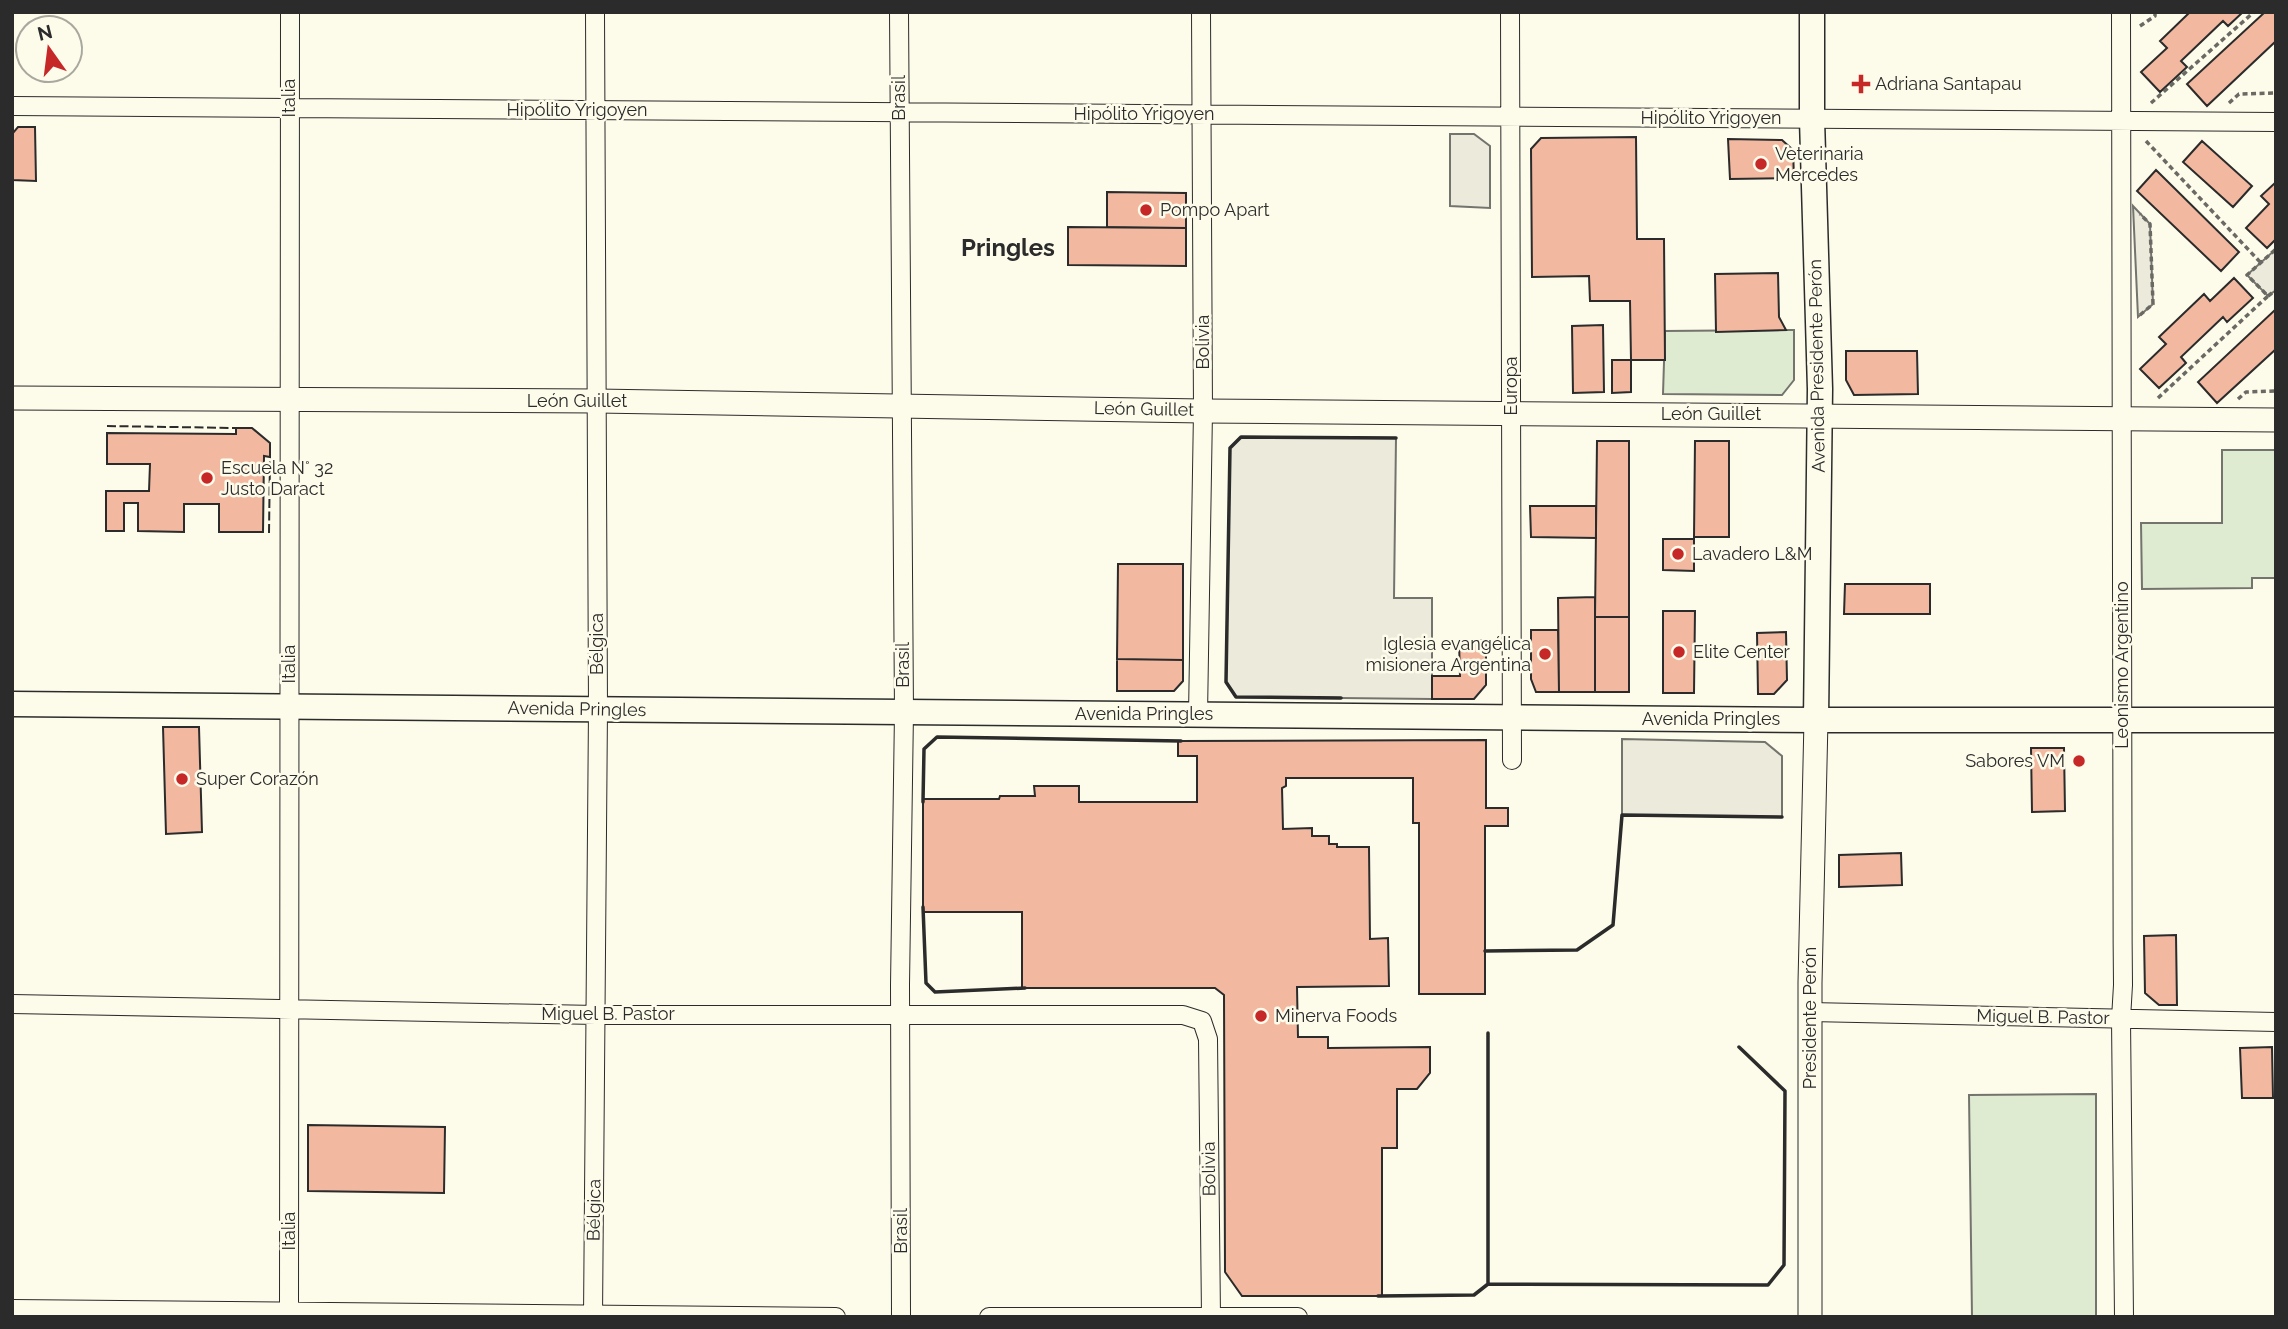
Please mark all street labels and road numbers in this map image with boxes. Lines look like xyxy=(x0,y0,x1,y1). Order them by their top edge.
street label: Brasil xyxy=(888,75,909,121)
street label: Italia xyxy=(278,79,299,117)
street label: Hipólito Yrigoyen xyxy=(506,99,648,120)
street label: Hipólito Yrigoyen xyxy=(1073,103,1215,124)
street label: Hipólito Yrigoyen xyxy=(1640,107,1782,128)
street label: Avenida Presidente Perón xyxy=(1804,259,1829,473)
street label: Bolivia xyxy=(1192,315,1213,369)
street label: Europa xyxy=(1500,356,1521,416)
street label: León Guillet xyxy=(527,390,627,411)
street label: León Guillet xyxy=(1094,397,1194,420)
street label: León Guillet xyxy=(1661,403,1761,424)
street label: Leonismo Argentino xyxy=(2111,581,2132,749)
street label: Bélgica xyxy=(586,613,607,675)
street label: Brasil xyxy=(892,642,913,688)
street label: Italia xyxy=(278,645,299,683)
street label: Avenida Pringles xyxy=(508,697,647,720)
street label: Avenida Pringles xyxy=(1075,703,1214,724)
street label: Avenida Pringles xyxy=(1642,708,1781,729)
street label: Presidente Perón xyxy=(1799,947,1820,1089)
street label: Miguel B. Pastor xyxy=(541,1003,675,1024)
street label: Miguel B. Pastor xyxy=(1976,1005,2111,1028)
street label: Bolivia xyxy=(1198,1141,1219,1197)
street label: Bélgica xyxy=(582,1179,605,1241)
street label: Brasil xyxy=(890,1208,911,1254)
street label: Italia xyxy=(278,1212,299,1250)

